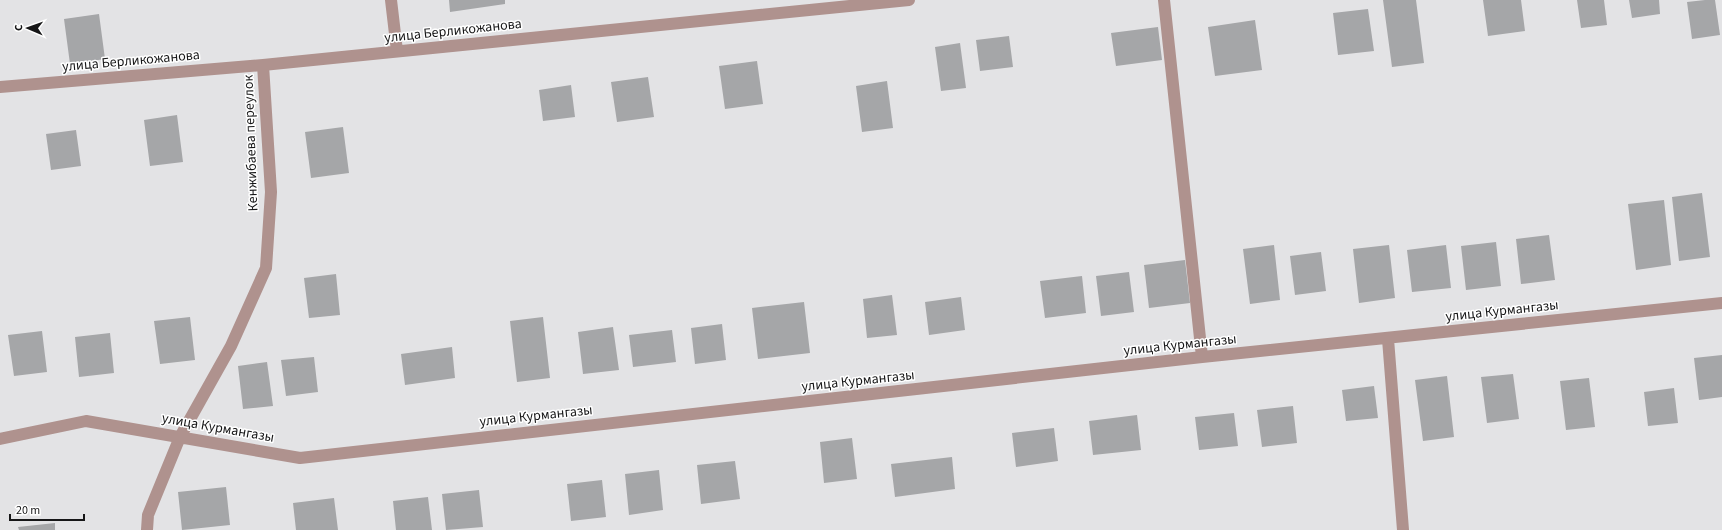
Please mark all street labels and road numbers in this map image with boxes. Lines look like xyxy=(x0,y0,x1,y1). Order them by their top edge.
street label: улица Берликожанова xyxy=(383,14,523,48)
street label: улица Берликожанова xyxy=(61,45,201,77)
street label: Кенжибаева переулок xyxy=(239,74,263,212)
street label: улица Курмангазы xyxy=(1444,295,1560,327)
street label: улица Курмангазы xyxy=(1122,329,1238,361)
street label: улица Курмангазы xyxy=(800,365,916,397)
street label: улица Курмангазы xyxy=(478,400,594,432)
street label: улица Курмангазы xyxy=(160,408,276,448)

